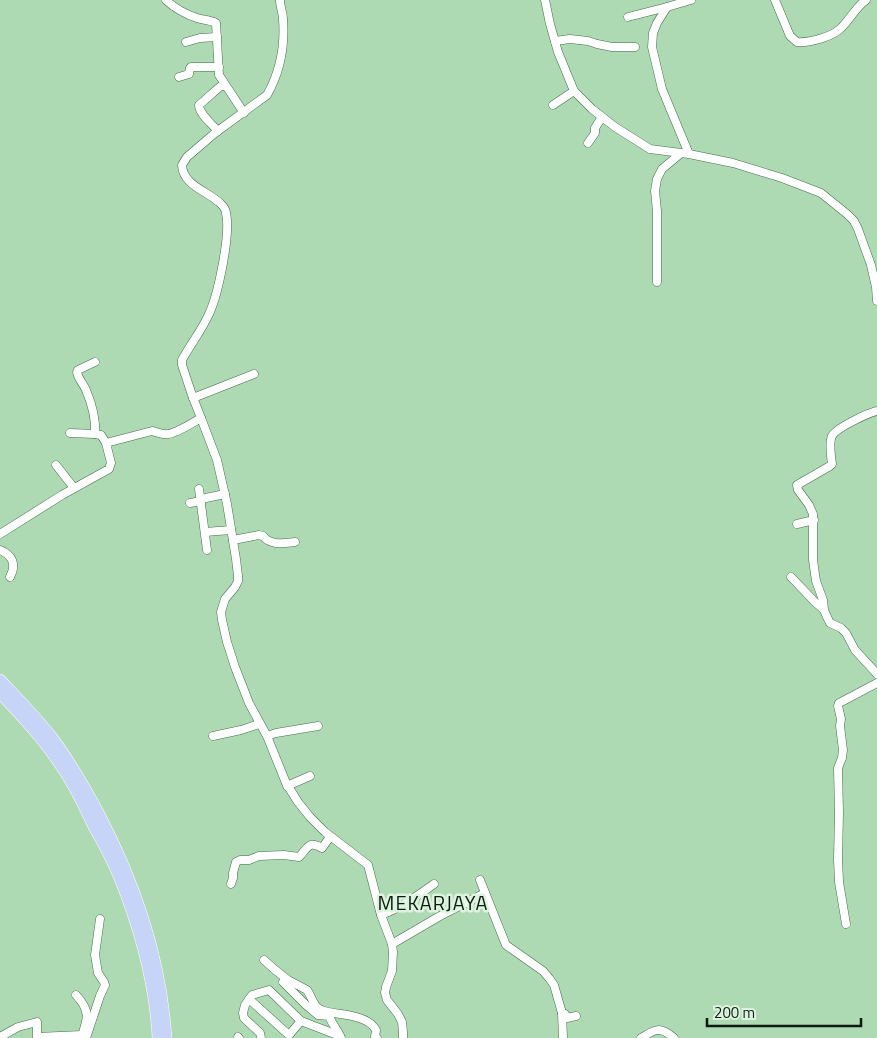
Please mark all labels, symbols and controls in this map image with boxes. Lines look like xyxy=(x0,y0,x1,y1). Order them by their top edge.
district label: MEKARJAYA xyxy=(378,887,488,918)
scale bar xyxy=(707,996,861,1028)
text: 200 m xyxy=(714,1001,755,1024)

